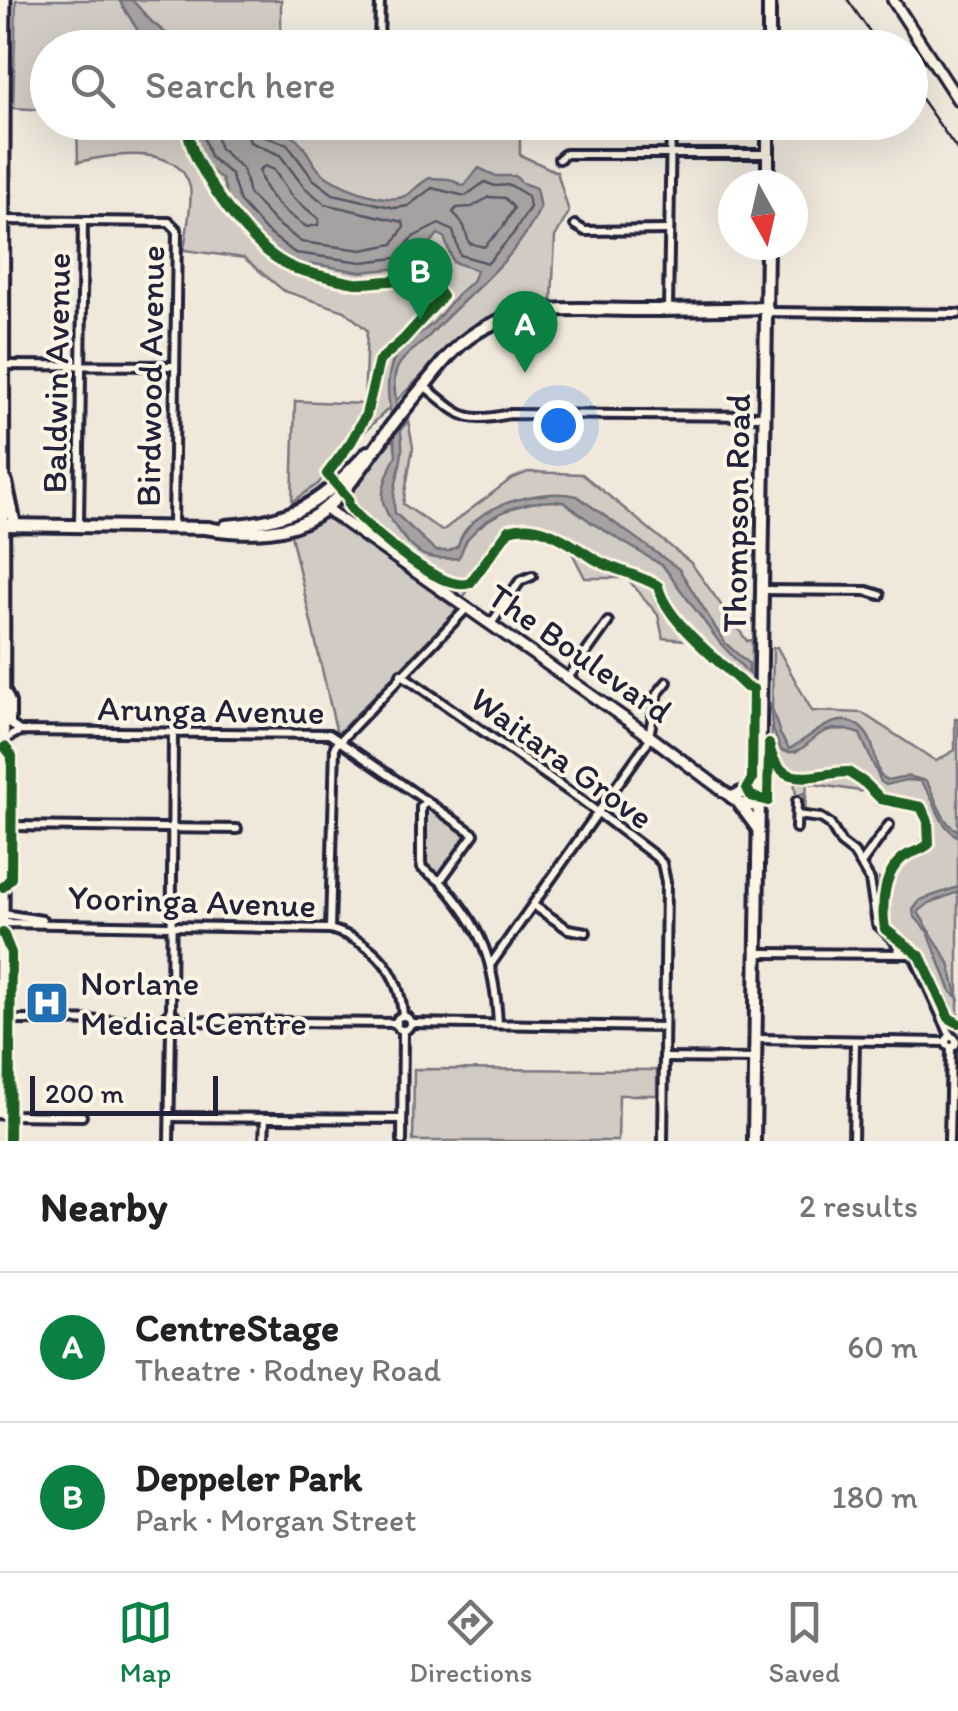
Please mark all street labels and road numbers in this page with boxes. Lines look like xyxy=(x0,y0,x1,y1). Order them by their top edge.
street label: Birdwood Avenue xyxy=(127,245,173,507)
street label: Baldwin Avenue xyxy=(33,252,79,494)
street label: Thompson Road xyxy=(713,393,759,633)
street label: The Boulevard xyxy=(480,574,680,732)
street label: Waitara Grove xyxy=(463,678,661,838)
street label: Arunga Avenue xyxy=(97,687,325,733)
street label: Yooringa Avenue xyxy=(67,876,317,926)

